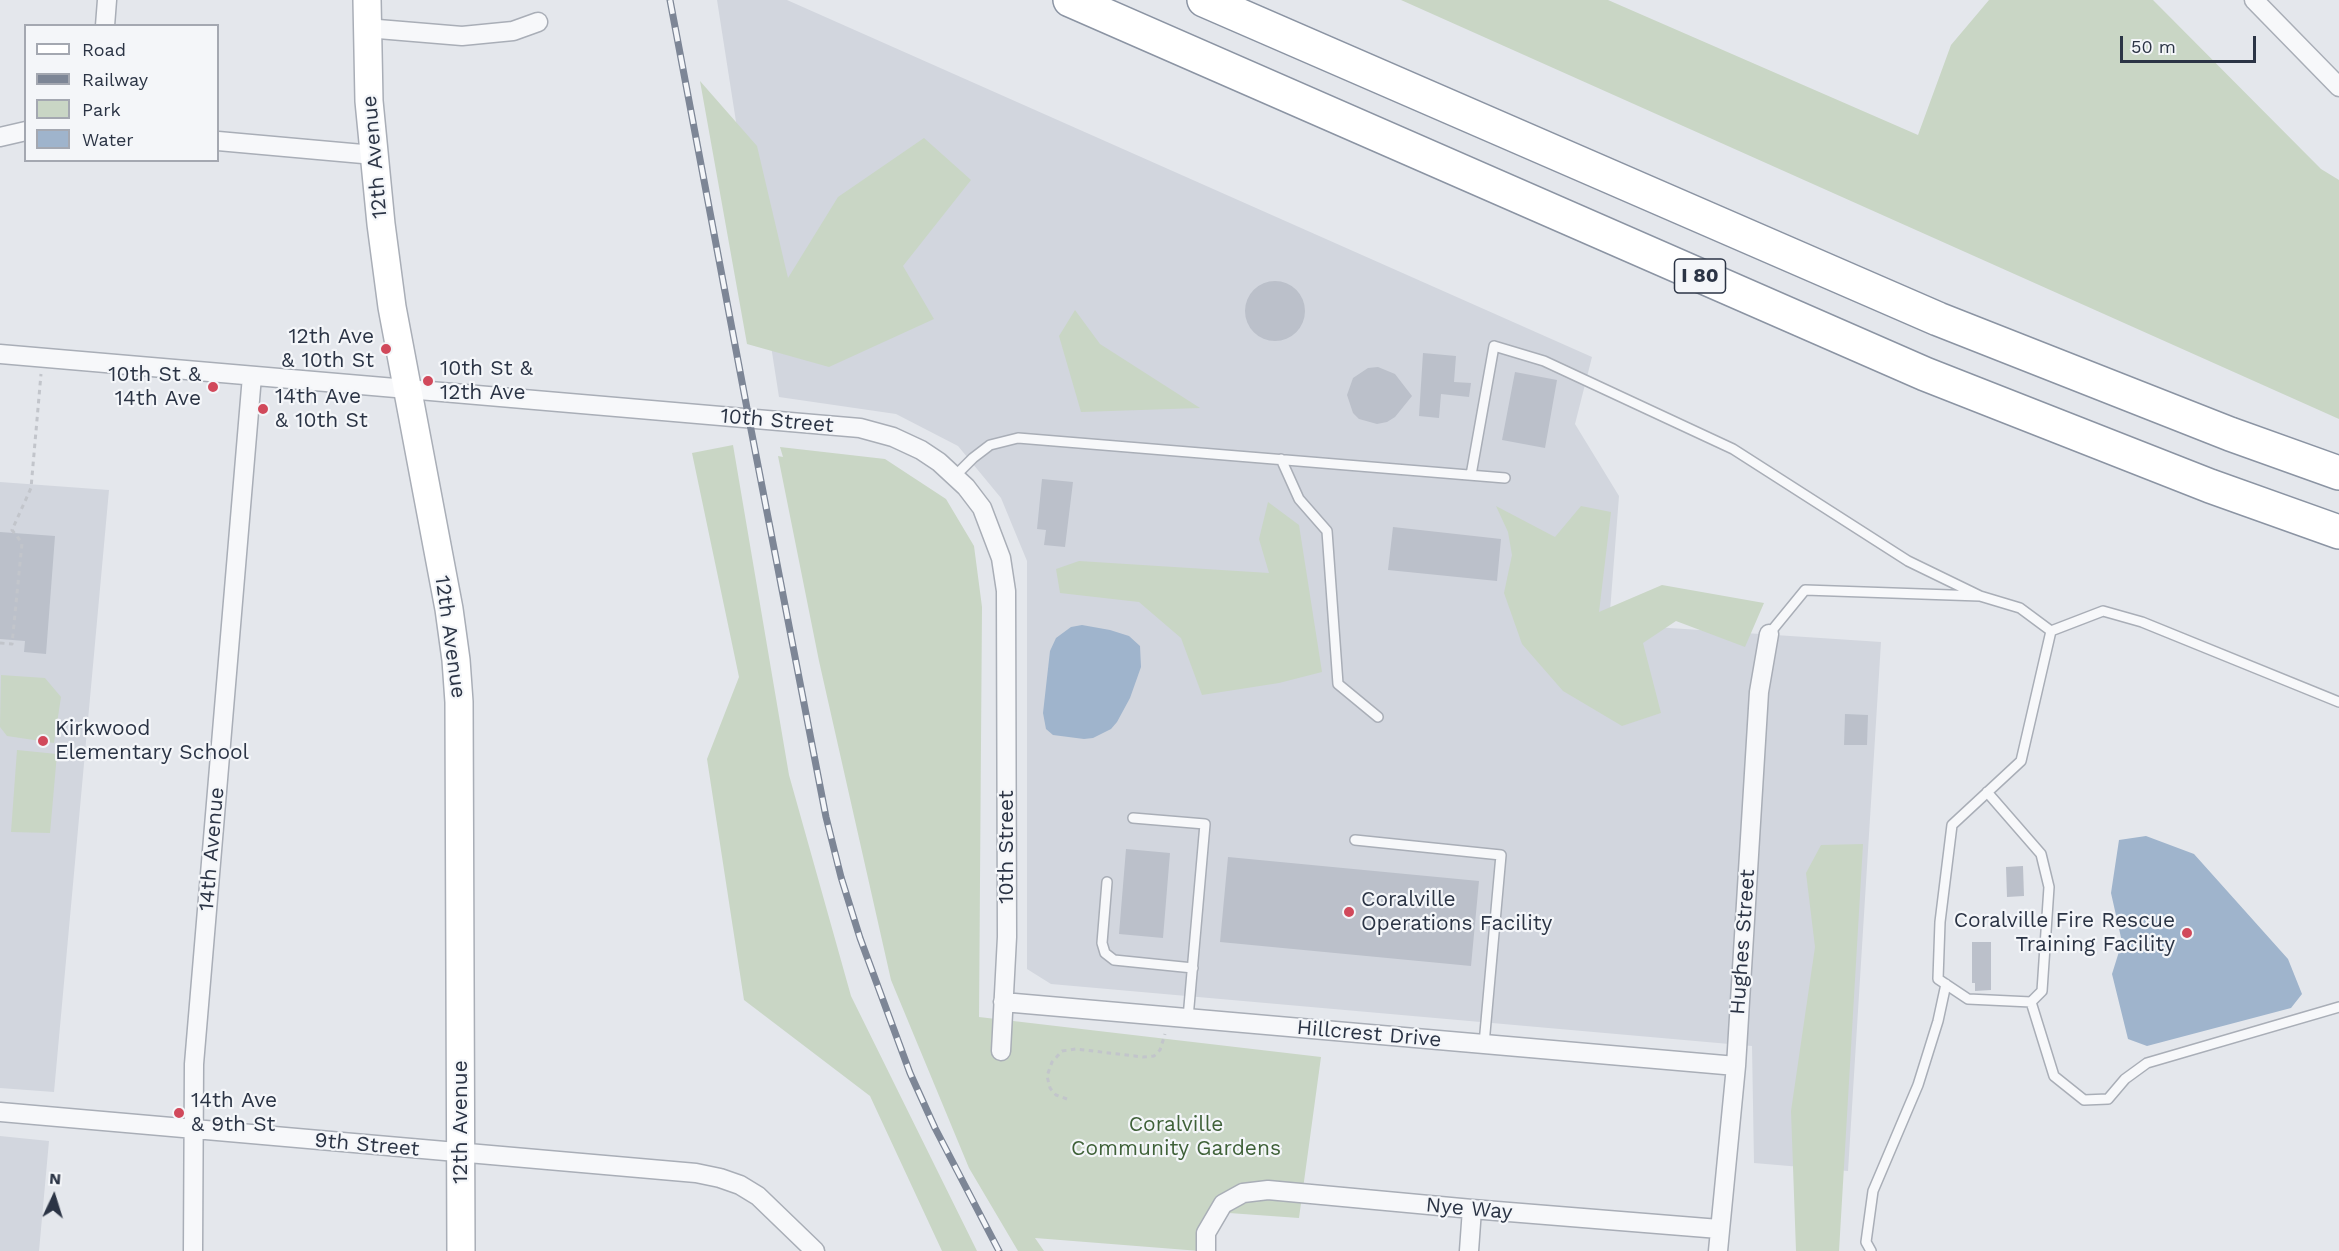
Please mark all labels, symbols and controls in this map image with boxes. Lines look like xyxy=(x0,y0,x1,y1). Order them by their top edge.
legend xyxy=(24,24,219,162)
scale bar xyxy=(2123,24,2260,62)
text: 50 m xyxy=(2131,36,2176,57)
text: Road xyxy=(82,39,126,60)
text: Railway xyxy=(82,69,148,90)
street label: 12th Avenue xyxy=(357,94,393,220)
text: Park xyxy=(82,99,121,120)
text: Water xyxy=(82,129,134,150)
road number: I 80 xyxy=(1674,259,1726,293)
place label: 12th Ave & 10th St xyxy=(281,324,374,374)
marker: 12th Ave & 10th St xyxy=(379,342,393,356)
place label: 10th St & 12th Ave xyxy=(440,356,533,406)
place label: 10th St & 14th Ave xyxy=(108,362,201,412)
marker: 10th St & 12th Ave xyxy=(421,374,435,388)
marker: 10th St & 14th Ave xyxy=(206,380,220,394)
place label: 14th Ave & 10th St xyxy=(275,384,368,434)
marker: 14th Ave & 10th St xyxy=(256,402,270,416)
street label: 10th Street xyxy=(719,404,835,438)
street label: 12th Avenue xyxy=(429,574,471,700)
place label: Kirkwood Elementary School xyxy=(55,716,249,766)
marker: Kirkwood Elementary School xyxy=(36,734,50,748)
street label: 14th Avenue xyxy=(194,786,230,912)
street label: 10th Street xyxy=(994,790,1020,904)
street label: Hughes Street xyxy=(1725,868,1761,1016)
place label: Coralville Operations Facility xyxy=(1361,887,1552,937)
marker: Coralville Operations Facility xyxy=(1342,905,1356,919)
place label: Coralville Fire Rescue Training Facility xyxy=(1954,908,2175,958)
marker: Coralville Fire Rescue Training Facility xyxy=(2180,926,2194,940)
street label: Hillcrest Drive xyxy=(1296,1015,1442,1053)
street label: 12th Avenue xyxy=(448,1060,474,1184)
place label: 14th Ave & 9th St xyxy=(191,1088,277,1138)
marker: 14th Ave & 9th St xyxy=(172,1106,186,1120)
park label: Coralville Community Gardens xyxy=(1071,1112,1281,1162)
street label: 9th Street xyxy=(314,1128,420,1162)
north arrow xyxy=(24,1167,84,1227)
text: N xyxy=(49,1169,62,1188)
street label: Nye Way xyxy=(1425,1193,1513,1225)

